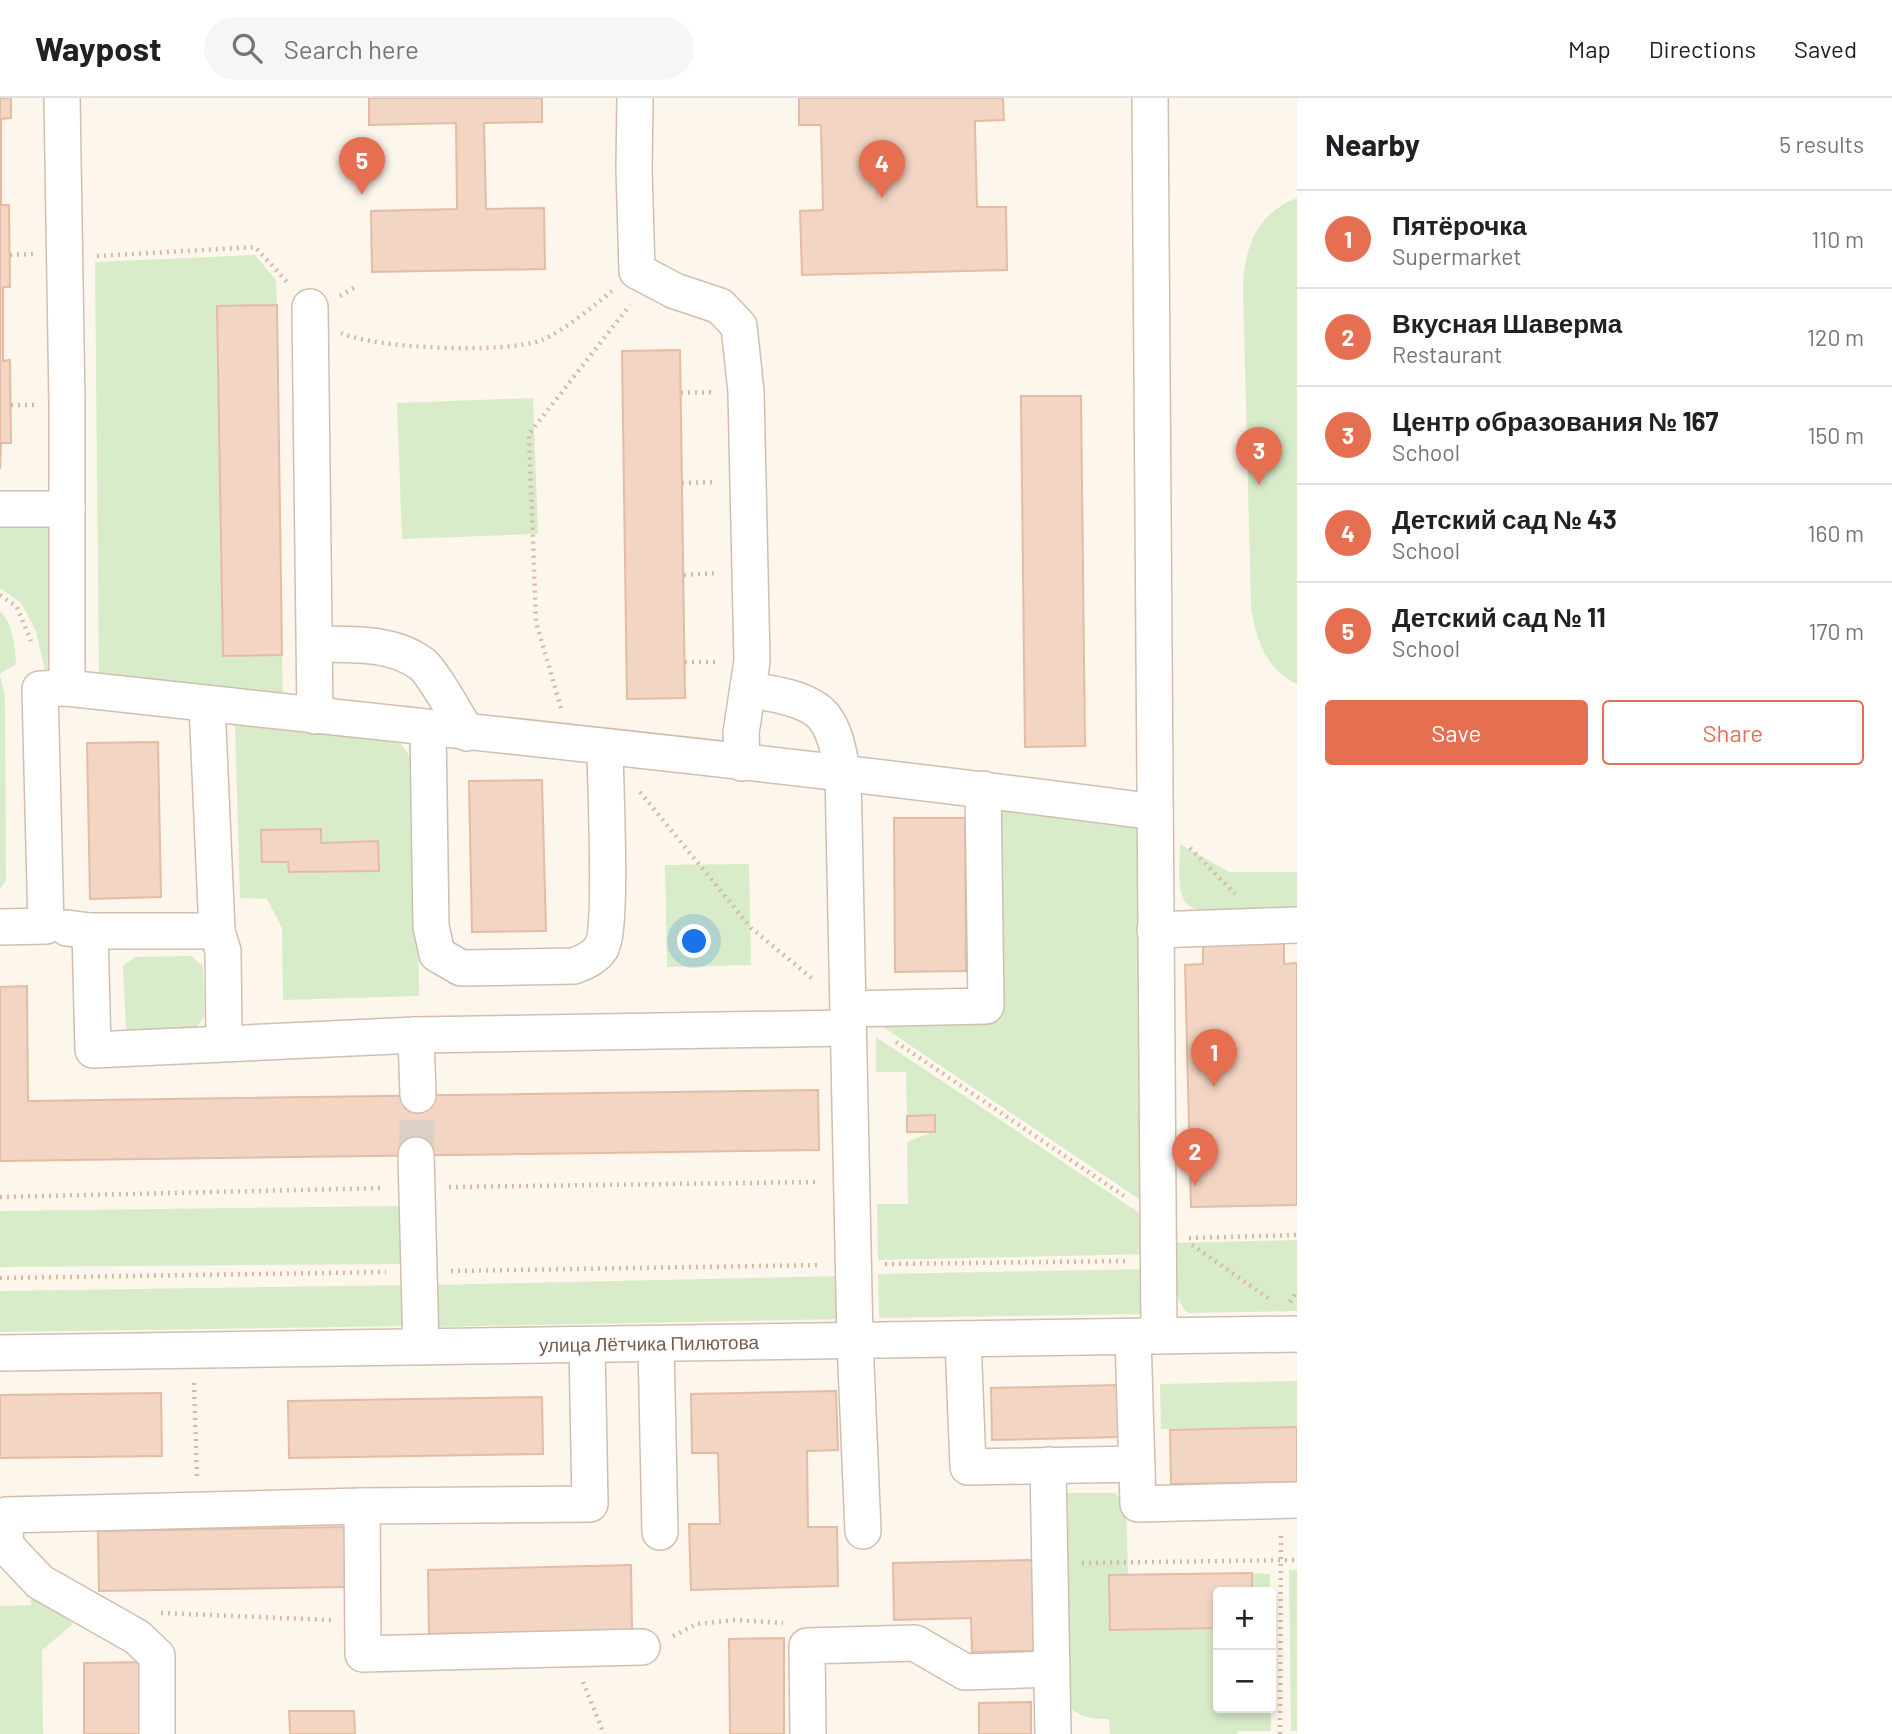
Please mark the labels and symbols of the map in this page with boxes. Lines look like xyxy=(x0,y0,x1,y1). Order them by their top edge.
pin: 5 xyxy=(339,137,385,195)
pin: 4 xyxy=(859,140,905,198)
pin: 3 xyxy=(1236,427,1282,485)
your location xyxy=(677,924,711,958)
pin: 1 xyxy=(1191,1029,1237,1087)
pin: 2 xyxy=(1172,1128,1218,1186)
street label: улица Лётчика Пилютова xyxy=(539,1330,760,1356)

